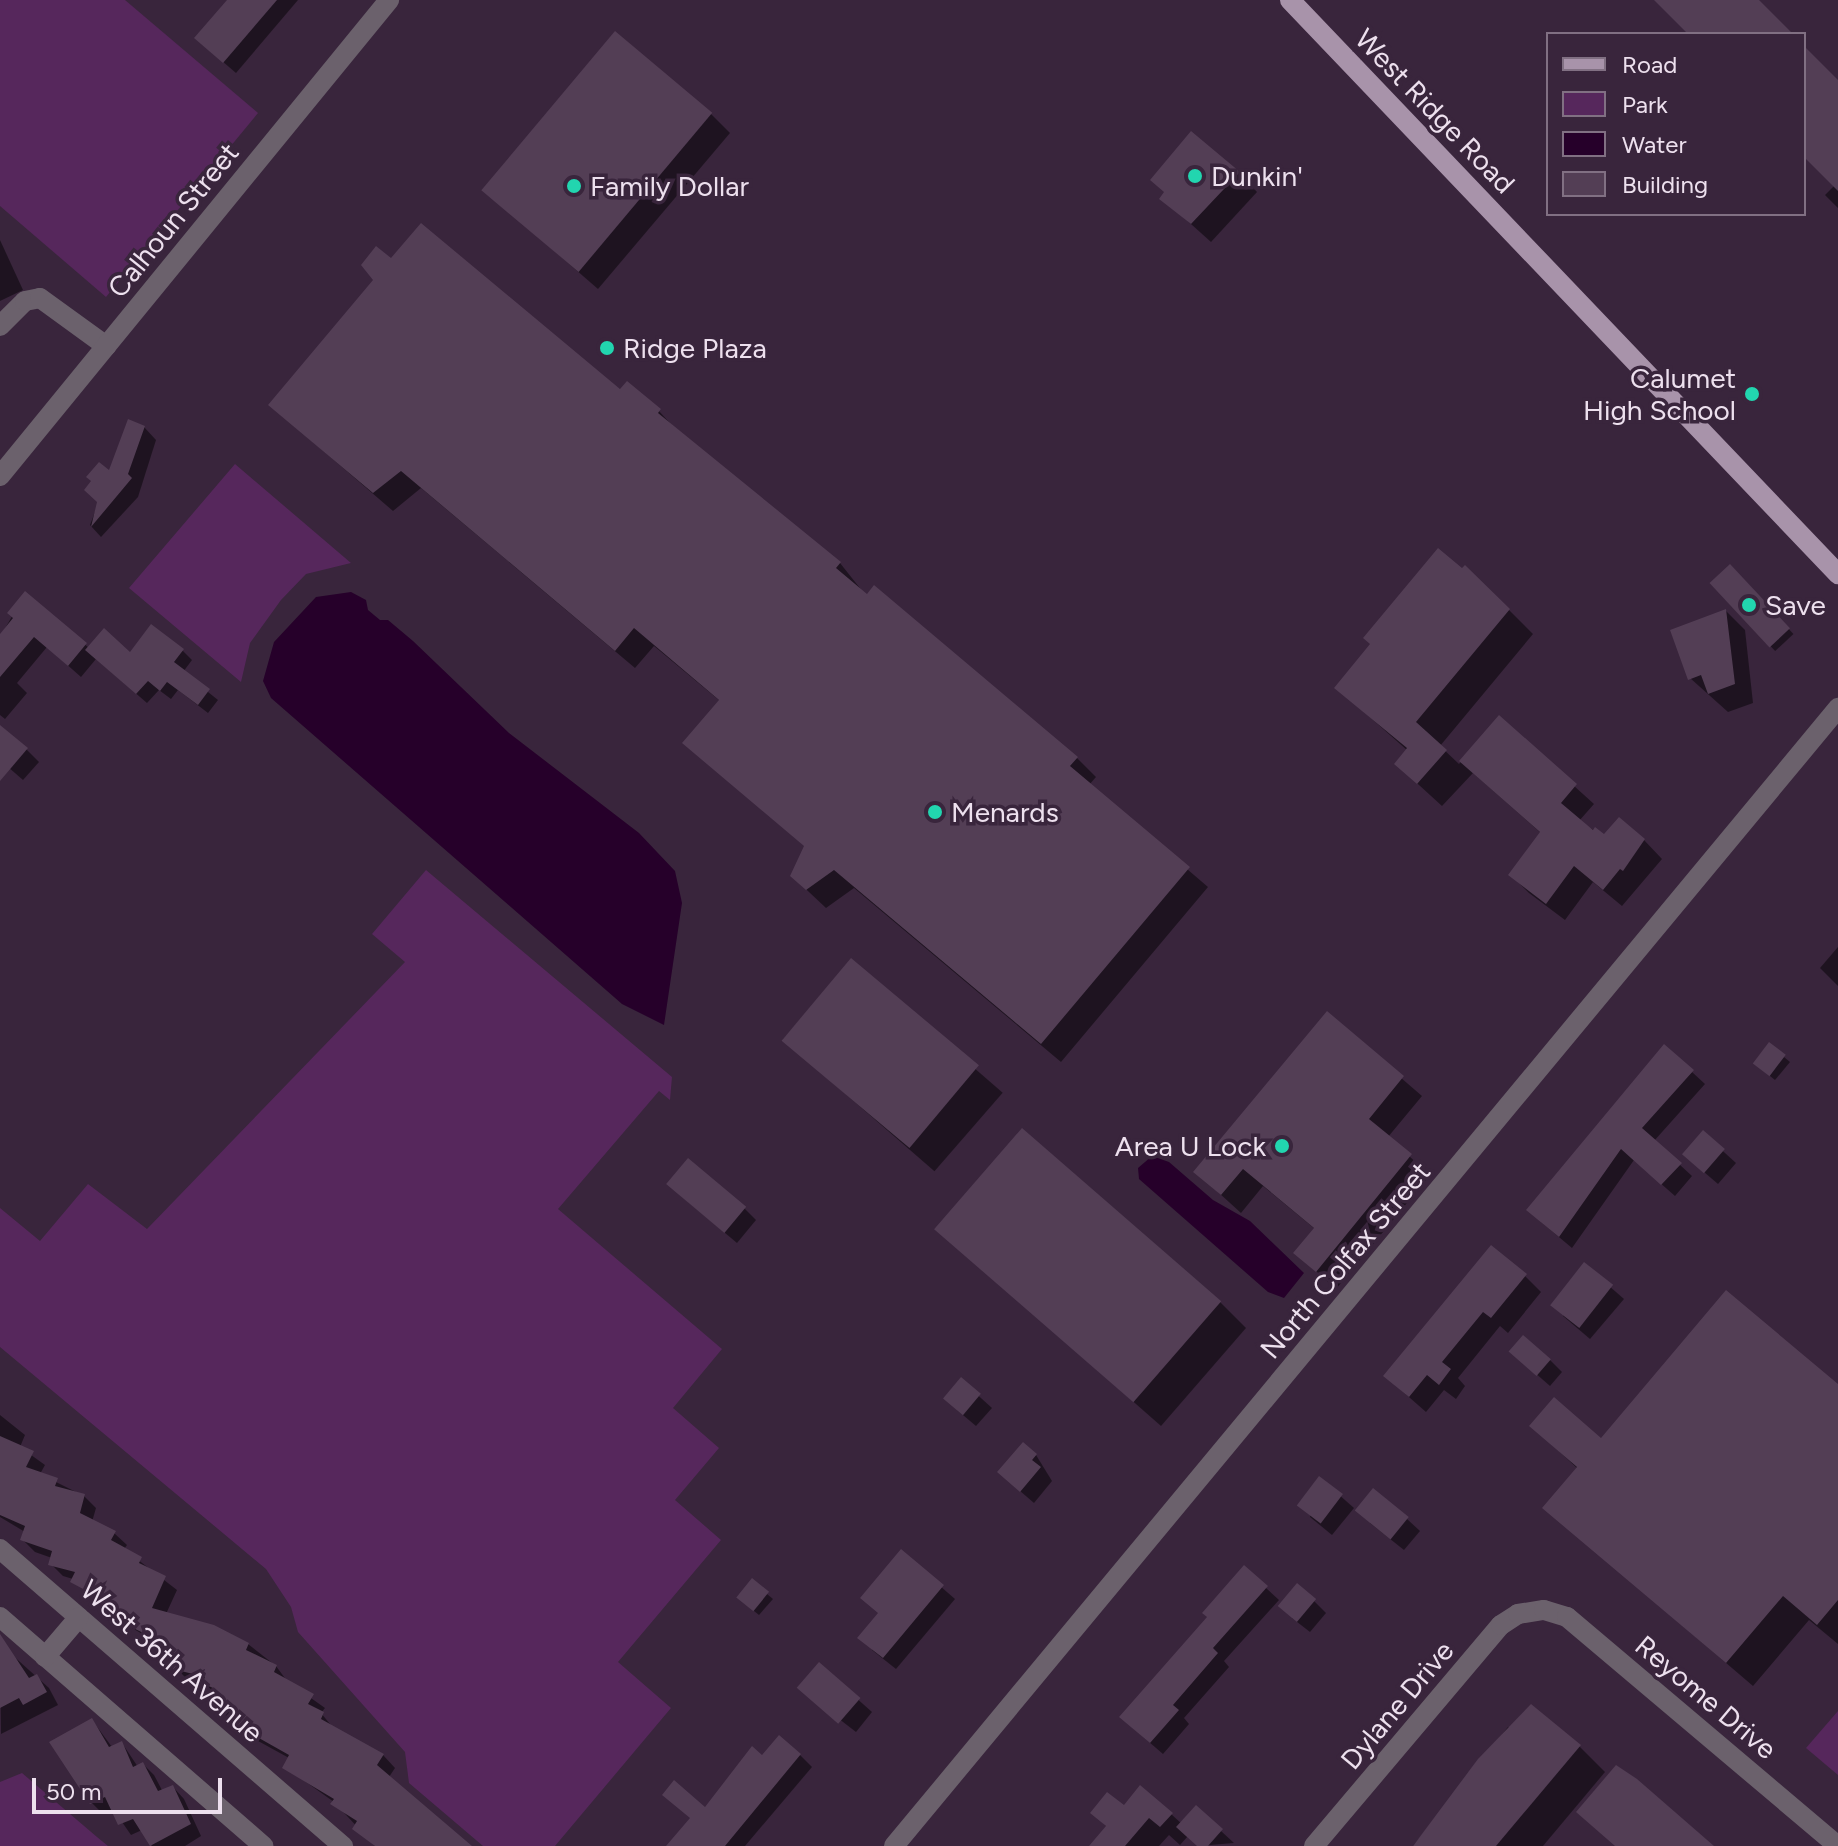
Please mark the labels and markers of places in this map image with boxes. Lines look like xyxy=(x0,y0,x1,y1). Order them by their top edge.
place label: Dunkin' xyxy=(1211,159,1303,193)
marker: Dunkin' xyxy=(1186,167,1204,185)
place label: Family Dollar xyxy=(590,169,749,203)
marker: Family Dollar xyxy=(565,177,583,195)
place label: Ridge Plaza xyxy=(623,331,767,365)
marker: Ridge Plaza xyxy=(598,339,616,357)
place label: Calumet High School xyxy=(1583,361,1736,427)
marker: Calumet High School xyxy=(1743,385,1761,403)
place label: Save xyxy=(1765,588,1826,622)
marker: Save xyxy=(1740,596,1758,614)
place label: Menards xyxy=(951,795,1059,829)
marker: Menards xyxy=(926,803,944,821)
place label: Area U Lock xyxy=(1115,1129,1266,1163)
marker: Area U Lock xyxy=(1273,1137,1291,1155)

